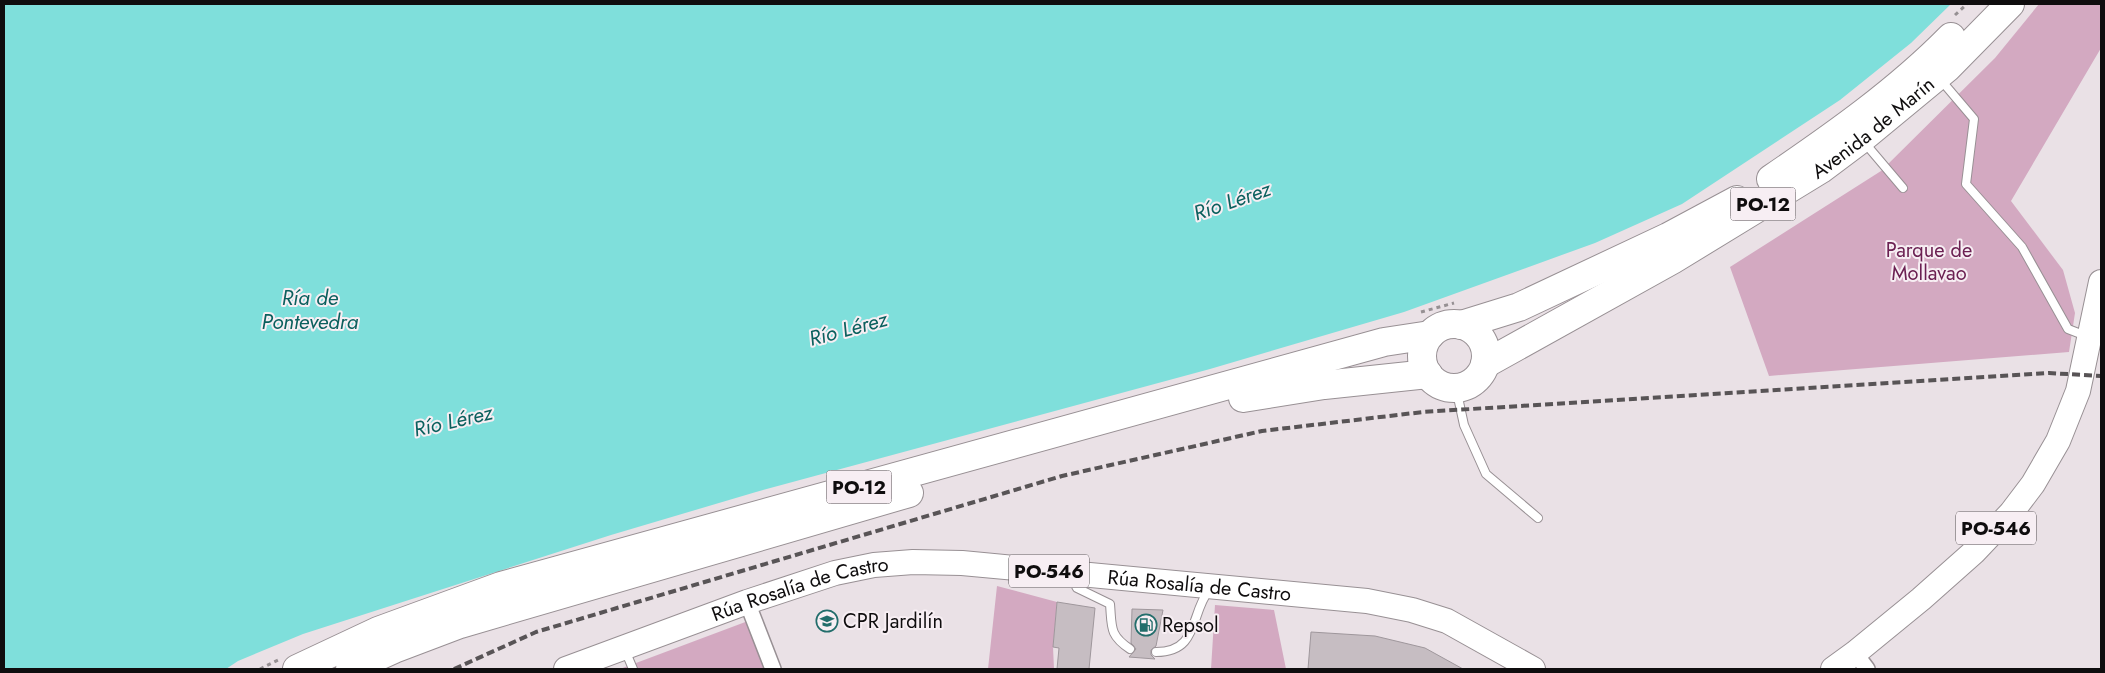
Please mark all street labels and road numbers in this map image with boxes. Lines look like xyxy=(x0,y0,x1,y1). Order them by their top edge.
street label: Avenida de Marín xyxy=(1806,70,1941,186)
road number: PO-12 xyxy=(1730,188,1796,220)
road number: PO-12 xyxy=(826,471,892,504)
road number: PO-546 xyxy=(1956,512,2036,544)
street label: Rúa Rosalía de Castro xyxy=(707,549,890,628)
road number: PO-546 xyxy=(1009,554,1089,588)
street label: Rúa Rosalía de Castro xyxy=(1106,562,1292,608)

